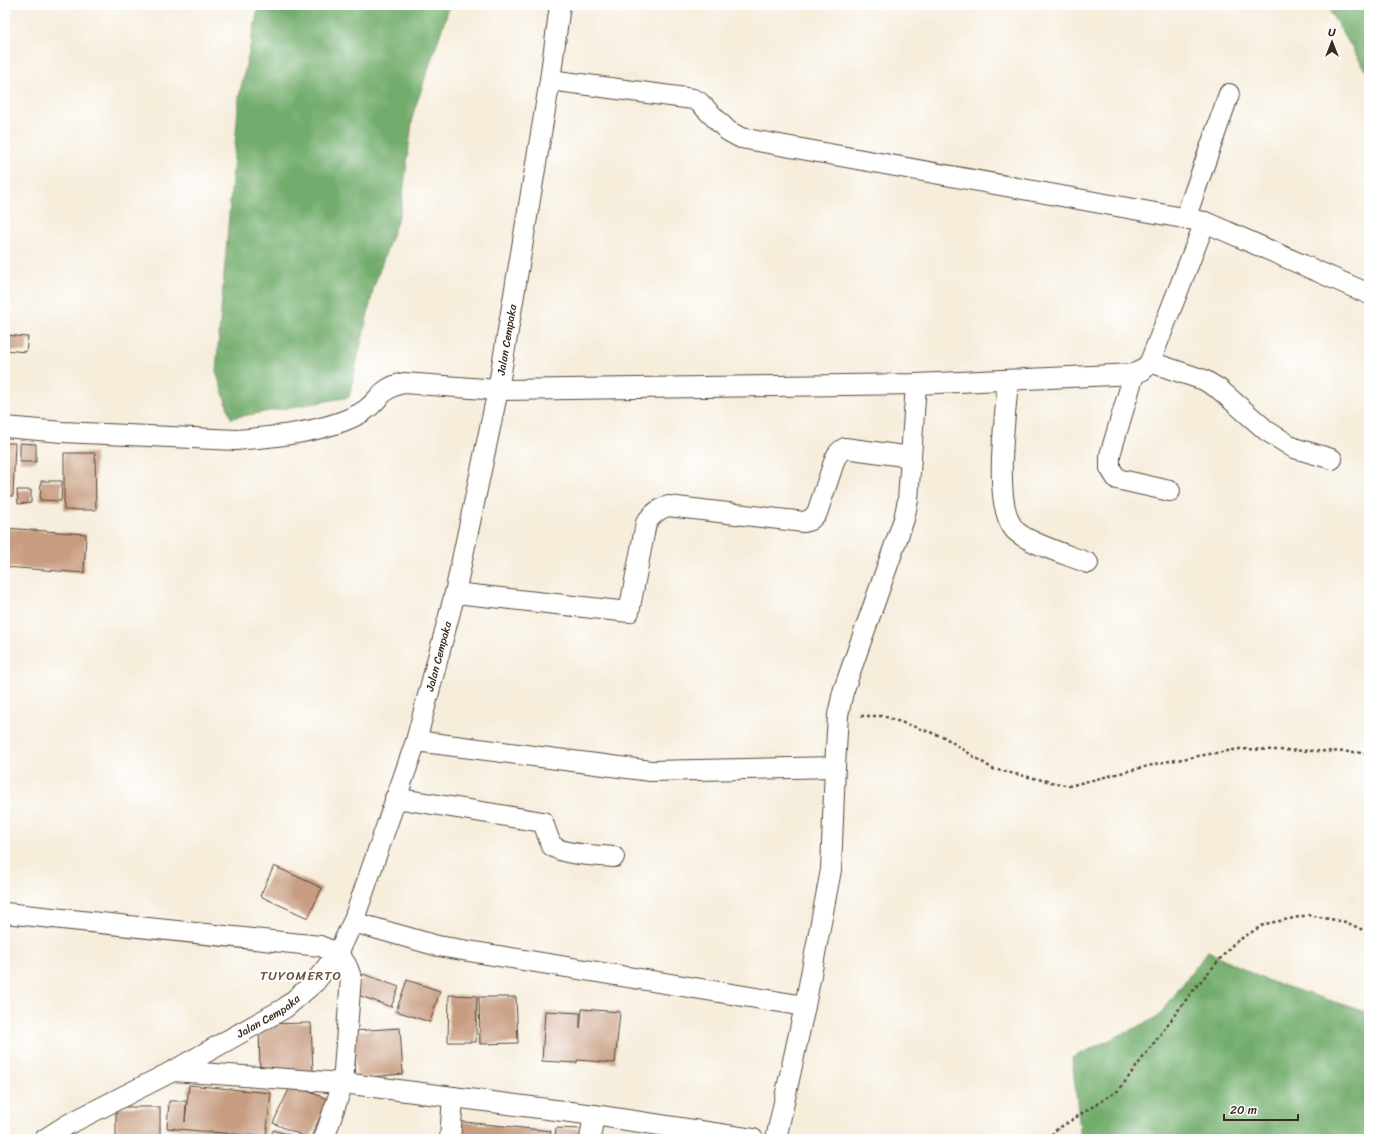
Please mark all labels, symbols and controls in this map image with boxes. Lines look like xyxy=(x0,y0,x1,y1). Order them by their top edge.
north arrow xyxy=(1312,22,1352,62)
text: U xyxy=(1328,23,1336,42)
street label: Jalan Cempaka xyxy=(491,302,522,377)
street label: Jalan Cempaka xyxy=(420,619,457,694)
district label: TUYOMERTO xyxy=(260,964,342,987)
street label: Jalan Cempaka xyxy=(232,989,305,1043)
scale bar xyxy=(1224,1096,1298,1122)
text: 20 m xyxy=(1230,1099,1257,1121)

